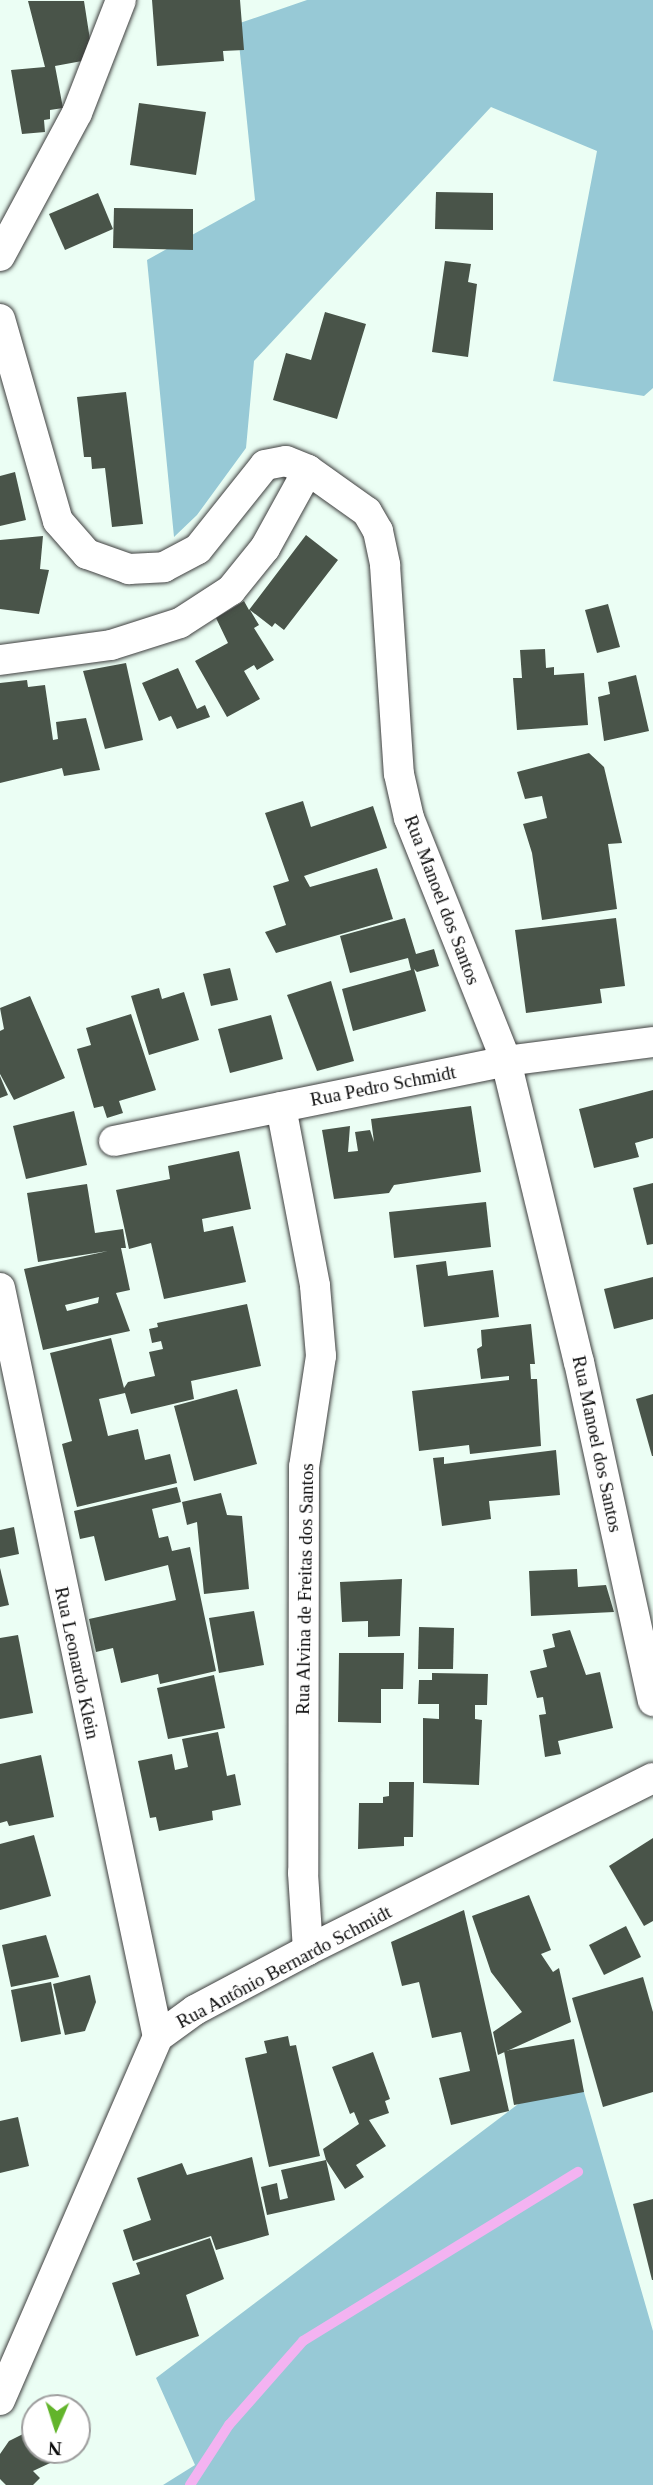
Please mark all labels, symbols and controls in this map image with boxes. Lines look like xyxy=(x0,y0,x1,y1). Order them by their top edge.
street label: Rua Manoel dos Santos xyxy=(399,812,485,988)
street label: Rua Pedro Schmidt xyxy=(308,1061,458,1111)
street label: Rua Manoel dos Santos xyxy=(567,1354,627,1534)
street label: Rua Alvina de Freitas dos Santos xyxy=(291,1462,319,1716)
street label: Rua Leonardo Klein xyxy=(50,1585,104,1741)
street label: Rua Antônio Bernardo Schmidt xyxy=(172,1900,396,2034)
north arrow xyxy=(21,2394,91,2464)
text: N xyxy=(48,2438,62,2459)

